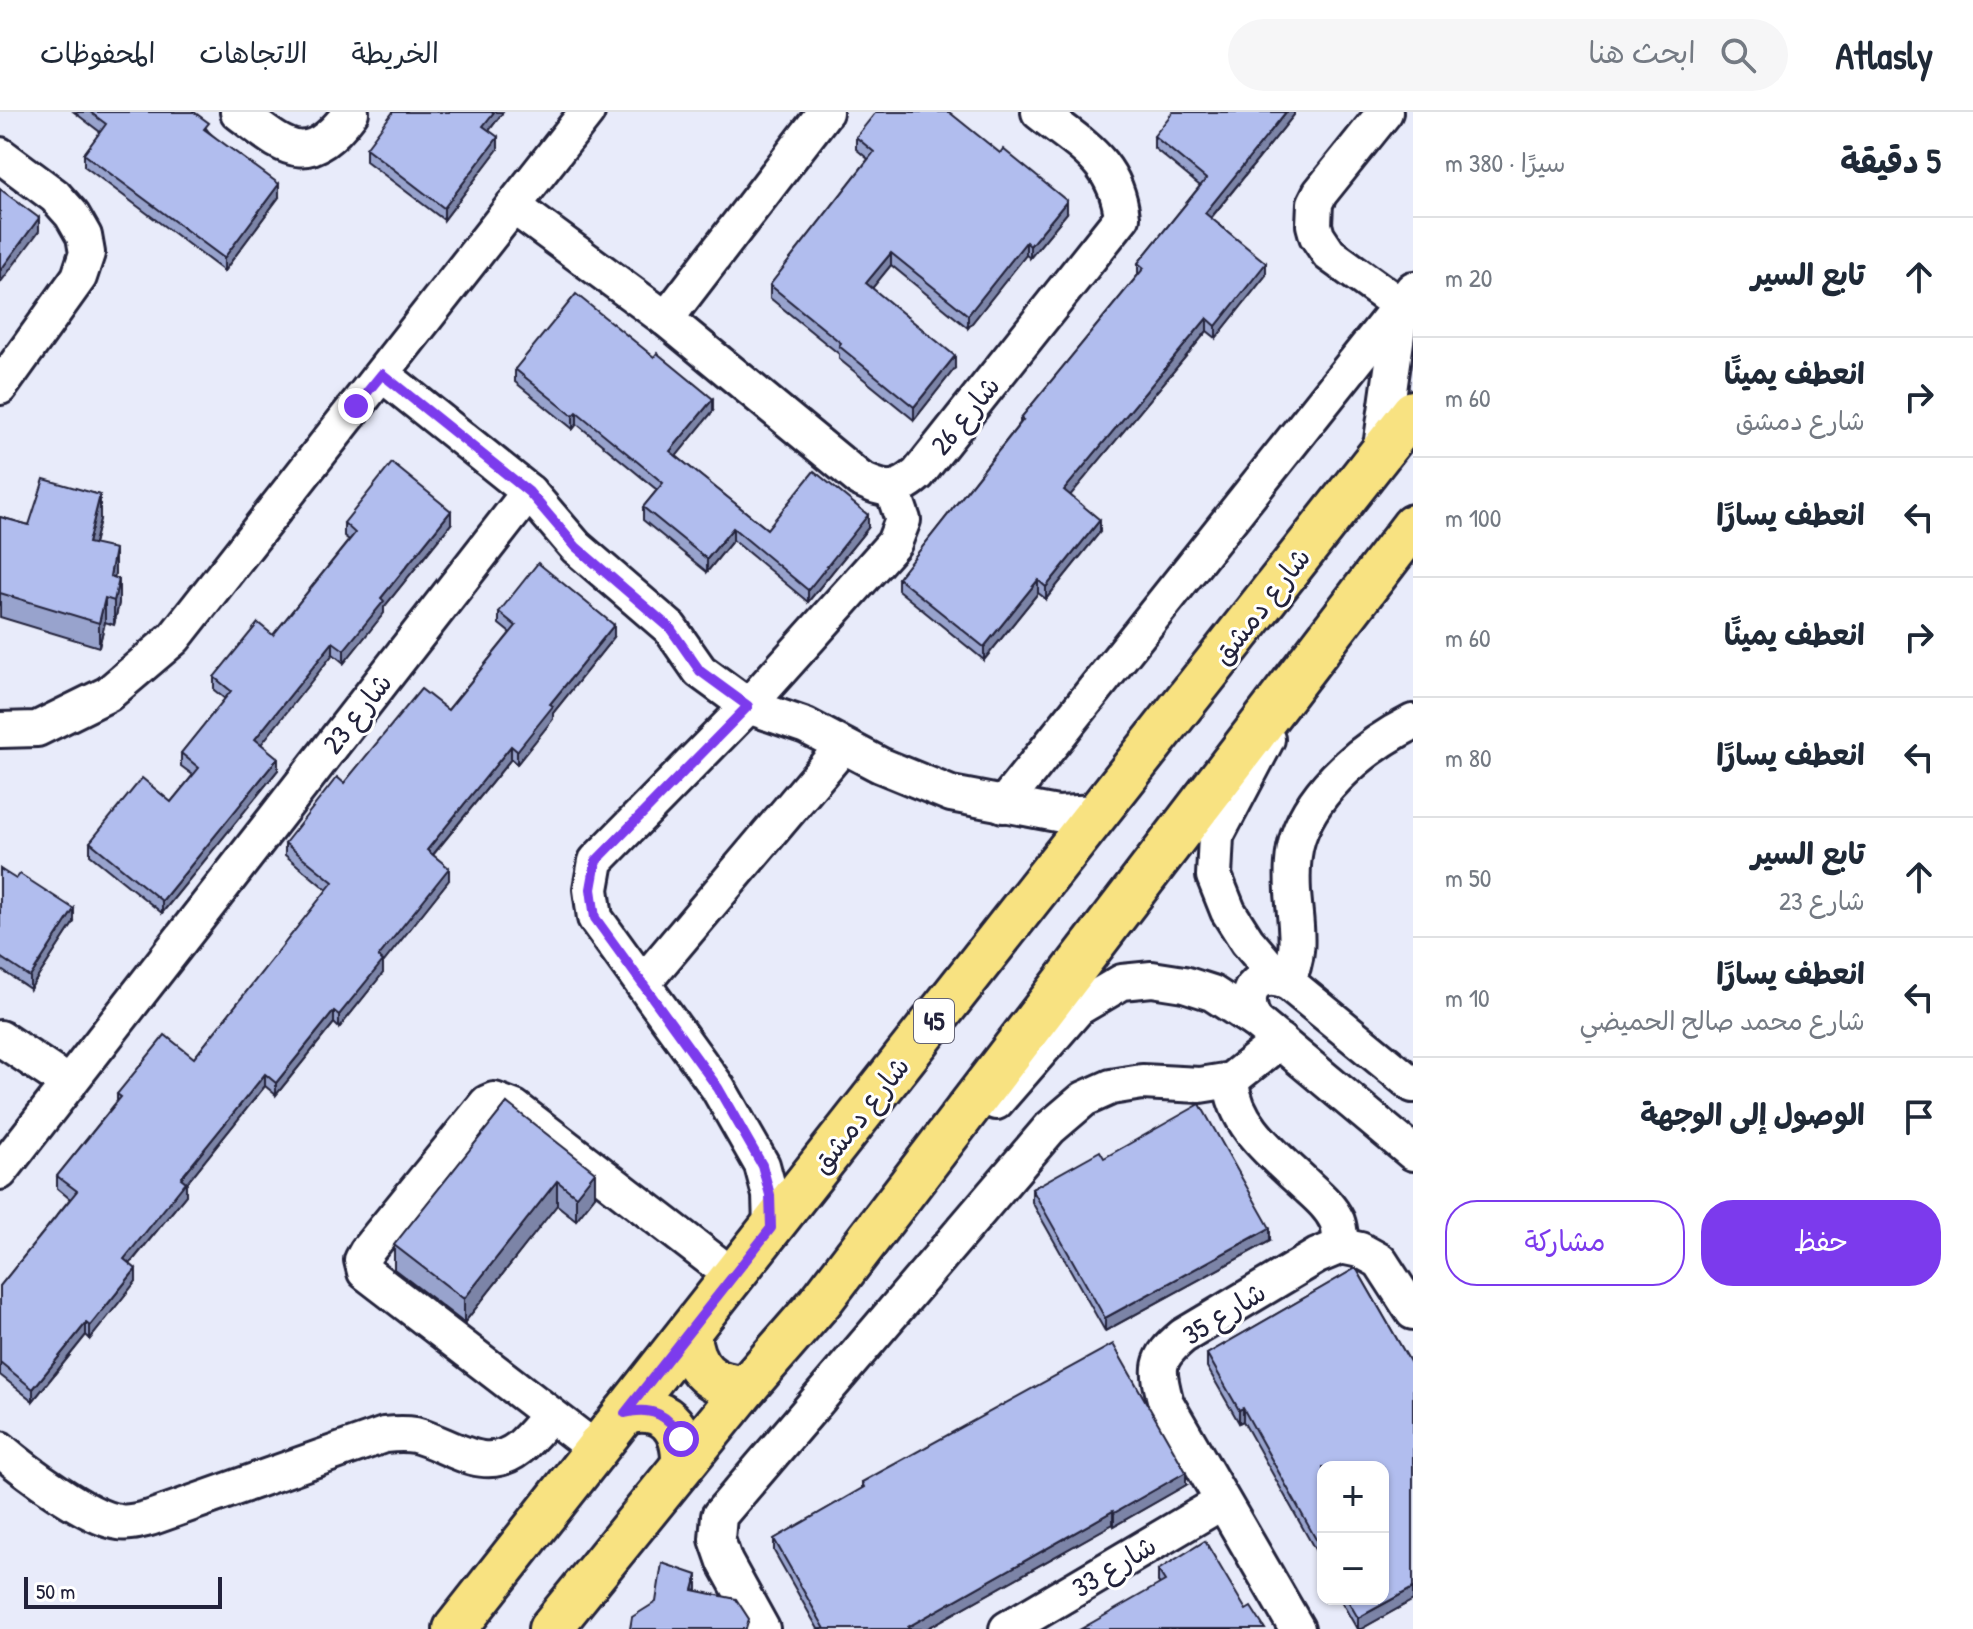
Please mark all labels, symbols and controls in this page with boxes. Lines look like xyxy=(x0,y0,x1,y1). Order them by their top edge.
search box xyxy=(1228,19,1788,91)
text: Atlasly xyxy=(1836,29,1933,81)
text: ابحث هنا xyxy=(1588,32,1696,72)
icon: search xyxy=(1716,33,1760,77)
text: المحفوظات xyxy=(40,34,155,72)
text: الاتجاهات xyxy=(199,34,307,72)
text: الخريطة xyxy=(351,34,439,72)
text: 5 دقيقة xyxy=(1840,138,1941,184)
text: سيرًا · 380 m xyxy=(1445,145,1566,180)
text: تابع السير xyxy=(1751,254,1865,294)
icon: ahead xyxy=(1897,255,1941,299)
text: 20 m xyxy=(1445,260,1493,295)
text: انعطف يمينًا xyxy=(1724,353,1865,393)
street label: شارع 26 xyxy=(921,368,1009,463)
icon: right xyxy=(1897,375,1941,419)
text: 60 m xyxy=(1445,380,1491,415)
route end xyxy=(338,388,374,424)
text: شارع دمشق xyxy=(1736,403,1865,438)
text: انعطف يسارًا xyxy=(1716,494,1865,534)
icon: left xyxy=(1897,495,1941,539)
text: 100 m xyxy=(1445,500,1501,535)
street label: شارع دمشق xyxy=(1203,539,1320,673)
text: انعطف يمينًا xyxy=(1724,614,1865,654)
icon: right xyxy=(1897,615,1941,659)
text: 60 m xyxy=(1445,620,1491,655)
street label: شارع 23 xyxy=(313,665,401,762)
text: انعطف يسارًا xyxy=(1716,734,1865,774)
icon: left xyxy=(1897,735,1941,779)
text: 80 m xyxy=(1445,740,1492,775)
text: تابع السير xyxy=(1751,833,1865,873)
icon: ahead xyxy=(1897,855,1941,899)
text: 50 m xyxy=(1445,860,1491,895)
text: شارع 23 xyxy=(1779,883,1865,918)
text: انعطف يسارًا xyxy=(1716,953,1865,993)
icon: left xyxy=(1897,975,1941,1019)
text: 10 m xyxy=(1445,980,1490,1015)
road number: 45 xyxy=(914,999,954,1043)
text: شارع محمد صالح الحميضي xyxy=(1580,1003,1865,1038)
street label: شارع دمشق xyxy=(802,1048,919,1182)
text: الوصول إلى الوجهة xyxy=(1640,1094,1865,1134)
icon: arrive xyxy=(1897,1095,1941,1139)
button: مشاركة xyxy=(1445,1200,1685,1286)
button: حفظ xyxy=(1701,1200,1941,1286)
street label: شارع 35 xyxy=(1175,1273,1273,1354)
route start xyxy=(663,1421,699,1457)
map controls xyxy=(1317,1461,1389,1605)
button: + xyxy=(1317,1461,1389,1533)
street label: شارع 33 xyxy=(1065,1526,1164,1607)
button: − xyxy=(1317,1533,1389,1605)
scale bar xyxy=(24,1573,222,1609)
text: 50 m xyxy=(36,1576,75,1606)

